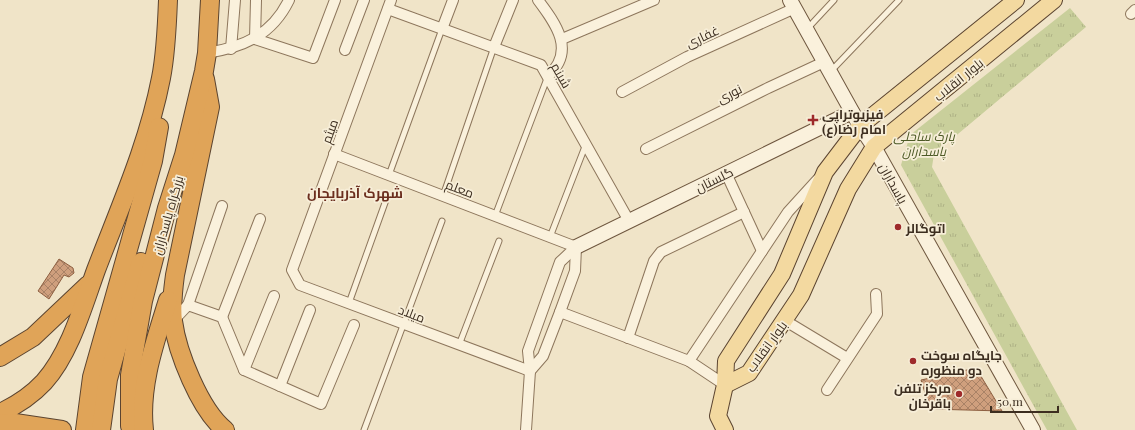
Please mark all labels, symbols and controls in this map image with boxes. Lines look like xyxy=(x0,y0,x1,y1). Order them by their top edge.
street label: غفاری xyxy=(683,21,721,51)
street label: بلوار انقلاب xyxy=(930,54,986,104)
street label: شبنم xyxy=(546,59,576,92)
street label: نوری xyxy=(714,80,744,106)
place label: فیزیوتراپی امام رضا(ع) xyxy=(822,105,886,139)
marker: فیزیوتراپی امام رضا(ع) xyxy=(807,114,819,126)
street label: میثم xyxy=(317,117,343,146)
park label: پارک ساحلی پاسداران xyxy=(893,127,956,160)
street label: پاسداران xyxy=(874,160,912,208)
street label: گلستان xyxy=(692,163,736,195)
street label: بزرگراه پاسداران xyxy=(148,173,188,257)
street label: معلم xyxy=(443,175,477,203)
district label: شهرک آذربایجان xyxy=(307,183,403,202)
place label: اتوگالر xyxy=(905,219,946,237)
marker: اتوگالر xyxy=(893,222,903,232)
street label: میلاد xyxy=(396,300,428,326)
street label: بلوار انقلاب xyxy=(742,317,790,375)
place label: جایگاه سوخت دو منظوره xyxy=(921,346,1002,379)
marker: جایگاه سوخت دو منظوره xyxy=(908,356,918,366)
place label: مرکز تلفن باقرخان xyxy=(894,379,951,411)
scale bar xyxy=(991,388,1058,414)
marker: مرکز تلفن باقرخان xyxy=(954,389,964,399)
text: 50 m xyxy=(997,393,1023,409)

